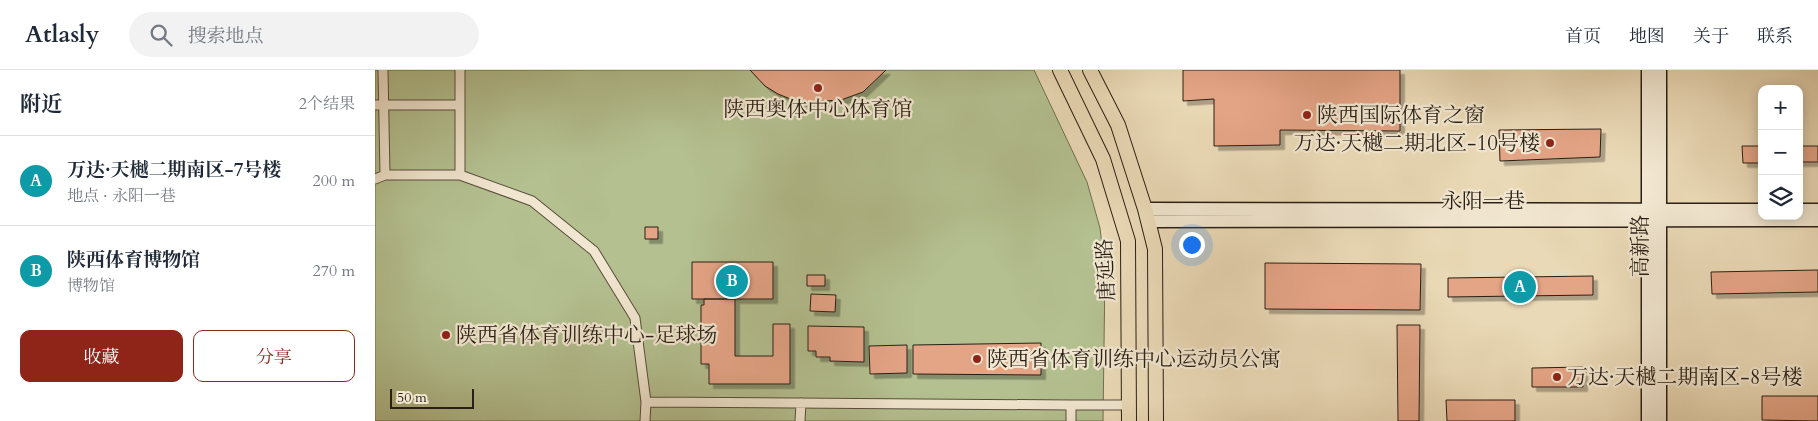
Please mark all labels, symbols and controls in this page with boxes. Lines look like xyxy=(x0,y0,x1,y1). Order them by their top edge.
search box xyxy=(129,12,479,57)
text: Atlasly xyxy=(25,18,99,51)
icon: search xyxy=(147,21,175,49)
text: 搜索地点 xyxy=(187,23,263,49)
text: 首页 xyxy=(1565,24,1601,49)
text: 地图 xyxy=(1629,24,1665,49)
text: 关于 xyxy=(1693,24,1729,49)
text: 联系 xyxy=(1757,24,1793,49)
marker: 陕西奥体中心体育馆 xyxy=(812,82,824,94)
map controls xyxy=(1758,85,1803,220)
button: + xyxy=(1758,85,1803,130)
text: 附近 xyxy=(20,90,62,119)
text: 2个结果 xyxy=(299,93,355,115)
place label: 陕西奥体中心体育馆 xyxy=(724,95,913,124)
place label: 陕西国际体育之窗 xyxy=(1317,101,1485,130)
marker: 陕西国际体育之窗 xyxy=(1301,109,1313,121)
place label: 万达·天樾二期北区-10号楼 xyxy=(1294,129,1540,158)
button: − xyxy=(1758,130,1803,175)
marker: 万达·天樾二期北区-10号楼 xyxy=(1544,137,1556,149)
text: 万达·天樾二期南区-7号楼 xyxy=(67,157,281,183)
text: A xyxy=(30,170,42,192)
text: 200 m xyxy=(313,170,355,192)
button: layers xyxy=(1758,175,1803,220)
text: 地点 · 永阳一巷 xyxy=(67,185,176,207)
street label: 永阳一巷 xyxy=(1441,187,1525,216)
street label: 高新路 xyxy=(1626,215,1655,278)
your location xyxy=(1179,232,1205,258)
street label: 唐延路 xyxy=(1090,238,1122,302)
text: 陕西体育博物馆 xyxy=(67,247,200,273)
text: B xyxy=(30,260,42,282)
text: 270 m xyxy=(313,260,355,282)
pin: B xyxy=(716,262,748,300)
pin: A xyxy=(1504,268,1536,306)
text: 博物馆 xyxy=(67,275,115,297)
place label: 陕西省体育训练中心-足球场 xyxy=(456,321,717,350)
marker: 陕西省体育训练中心-足球场 xyxy=(440,329,452,341)
button: 收藏 xyxy=(20,330,183,382)
button: 分享 xyxy=(193,330,355,382)
place label: 陕西省体育训练中心运动员公寓 xyxy=(987,345,1281,374)
marker: 陕西省体育训练中心运动员公寓 xyxy=(971,353,983,365)
place label: 万达·天樾二期南区-8号楼 xyxy=(1567,363,1802,392)
marker: 万达·天樾二期南区-8号楼 xyxy=(1551,371,1563,383)
scale bar xyxy=(390,386,474,409)
text: 50 m xyxy=(397,388,427,407)

